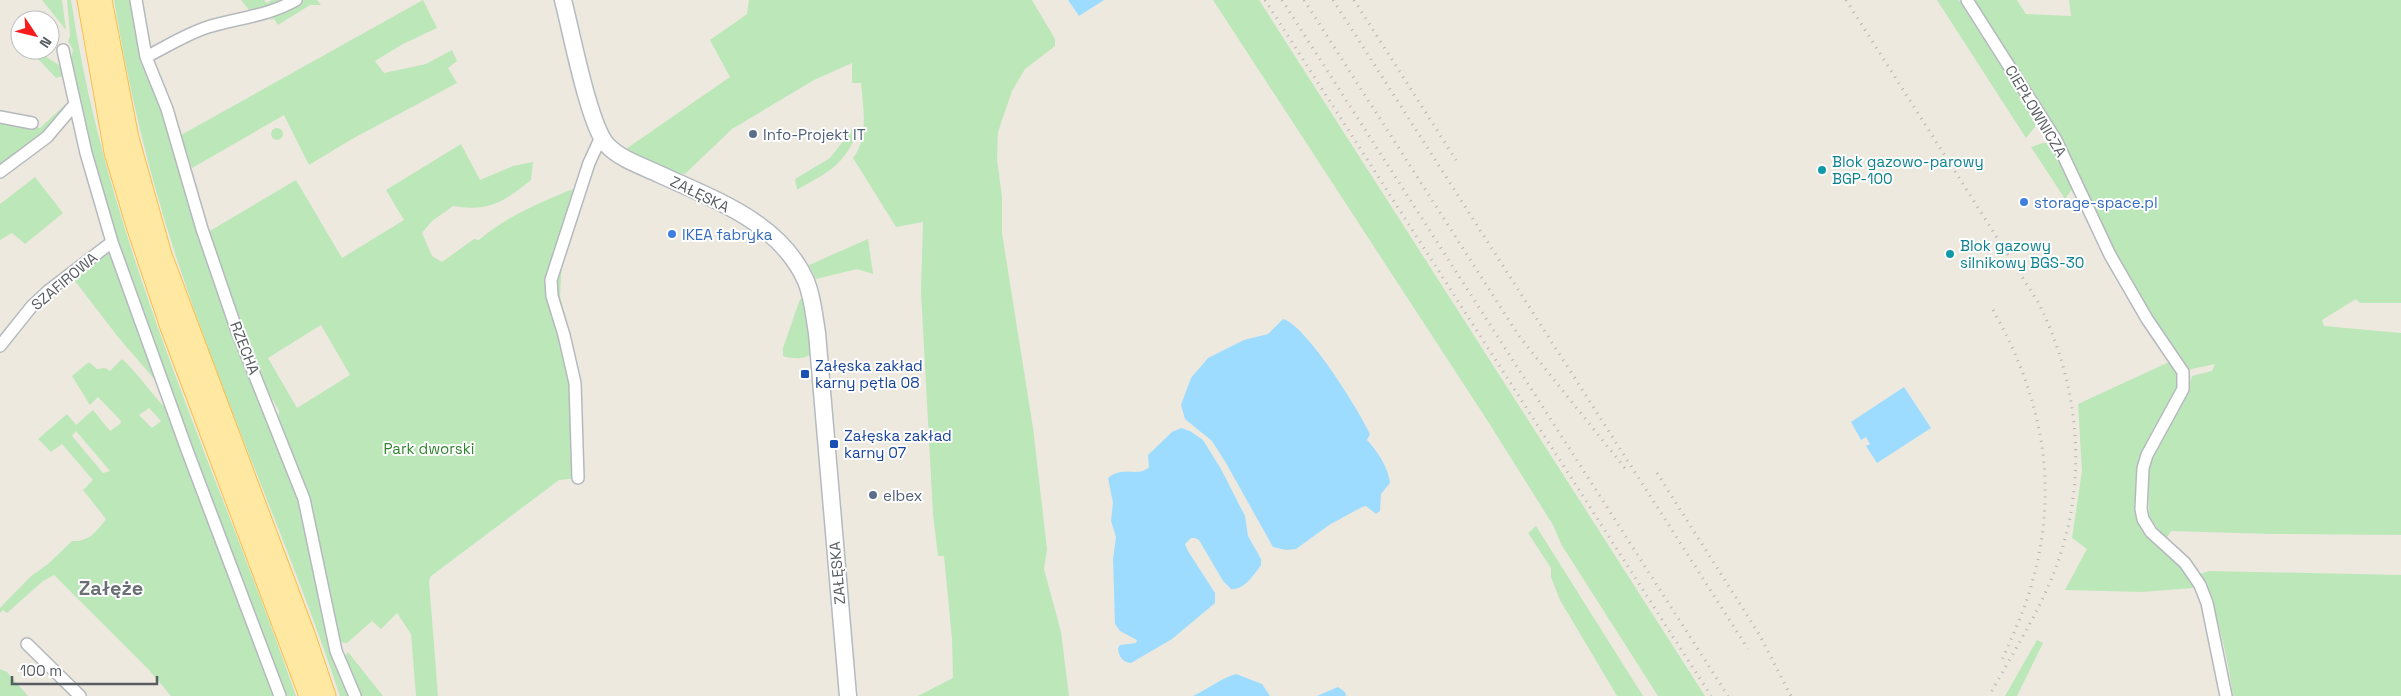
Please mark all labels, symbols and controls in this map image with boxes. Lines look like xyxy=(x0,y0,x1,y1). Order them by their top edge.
north arrow xyxy=(10,10,60,60)
text: N xyxy=(36,33,56,51)
street label: CIEPŁOWNICZA xyxy=(2001,62,2071,161)
place label: Info-Projekt IT xyxy=(763,125,866,144)
marker: Info-Projekt IT xyxy=(747,128,759,140)
place label: Blok gazowo-parowy BGP-100 xyxy=(1832,152,1984,188)
marker: Blok gazowo-parowy BGP-100 xyxy=(1816,164,1828,176)
street label: ZAŁĘSKA xyxy=(667,172,733,217)
place label: storage-space.pl xyxy=(2034,193,2158,212)
marker: storage-space.pl xyxy=(2018,196,2030,208)
place label: IKEA fabryka xyxy=(682,225,773,244)
marker: IKEA fabryka xyxy=(666,228,678,240)
place label: Blok gazowy silnikowy BGS-30 xyxy=(1960,236,2084,272)
street label: SZAFIROWA xyxy=(27,247,101,314)
marker: Blok gazowy silnikowy BGS-30 xyxy=(1944,248,1956,260)
street label: RZECHA xyxy=(226,319,264,378)
place label: Załęska zakład karny pętla 08 xyxy=(815,356,923,392)
marker: Załęska zakład karny pętla 08 xyxy=(799,368,811,380)
place label: Załęska zakład karny 07 xyxy=(844,426,952,462)
marker: Załęska zakład karny 07 xyxy=(828,438,840,450)
park label: Park dworski xyxy=(383,439,475,458)
place label: elbex xyxy=(883,486,923,505)
marker: elbex xyxy=(867,489,879,501)
street label: ZAŁĘSKA xyxy=(825,540,849,605)
district label: Załęże xyxy=(79,575,143,601)
scale bar xyxy=(12,654,158,686)
text: 100 m xyxy=(20,661,62,680)

